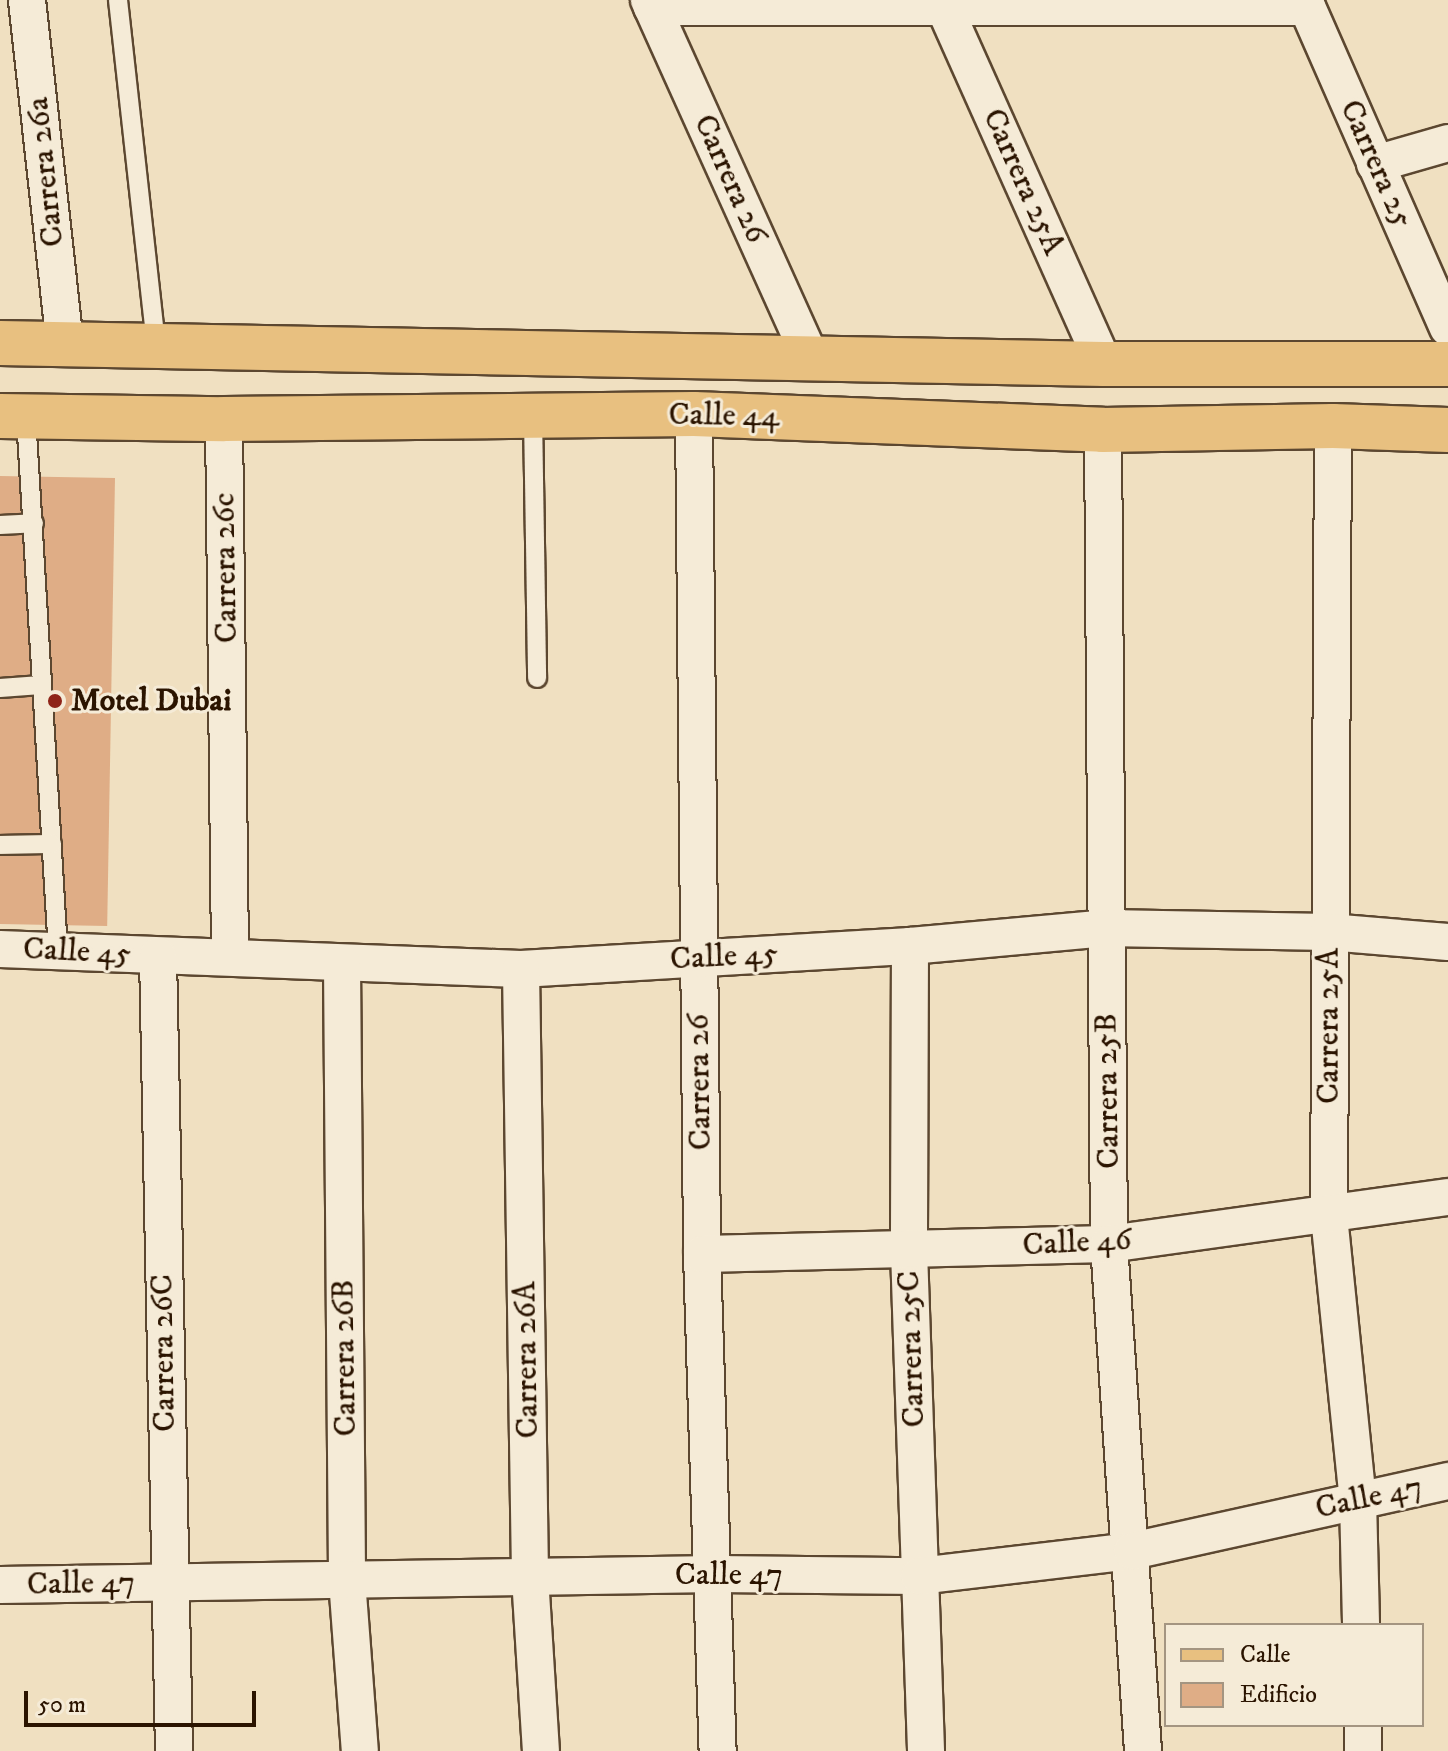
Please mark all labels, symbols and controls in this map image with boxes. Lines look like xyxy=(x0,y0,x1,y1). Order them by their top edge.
street label: Carrera 25 xyxy=(1331,94,1421,234)
street label: Carrera 26a xyxy=(19,95,73,249)
street label: Carrera 25A xyxy=(974,103,1072,261)
street label: Carrera 26 xyxy=(685,109,775,249)
street label: Calle 44 xyxy=(668,396,780,436)
street label: Carrera 26c xyxy=(205,492,247,644)
place label: Motel Dubai xyxy=(71,682,231,720)
marker: Motel Dubai xyxy=(46,692,64,710)
street label: Calle 45 xyxy=(22,930,132,974)
street label: Calle 45 xyxy=(669,935,779,979)
street label: Carrera 25A xyxy=(1310,948,1348,1104)
street label: Carrera 26 xyxy=(680,1013,720,1151)
street label: Carrera 25B xyxy=(1087,1013,1129,1169)
street label: Calle 46 xyxy=(1021,1221,1133,1265)
street label: Carrera 25C xyxy=(890,1270,934,1428)
street label: Carrera 26C xyxy=(143,1274,185,1432)
street label: Carrera 26B xyxy=(324,1279,366,1437)
street label: Carrera 26A xyxy=(506,1281,548,1439)
street label: Calle 47 xyxy=(1312,1468,1426,1528)
street label: Calle 47 xyxy=(675,1556,783,1594)
street label: Calle 47 xyxy=(27,1564,135,1604)
legend xyxy=(1164,1623,1424,1727)
text: Calle xyxy=(1240,1640,1290,1670)
scale bar xyxy=(28,1675,260,1725)
text: Edificio xyxy=(1240,1680,1317,1710)
text: 50 m xyxy=(38,1690,86,1720)

